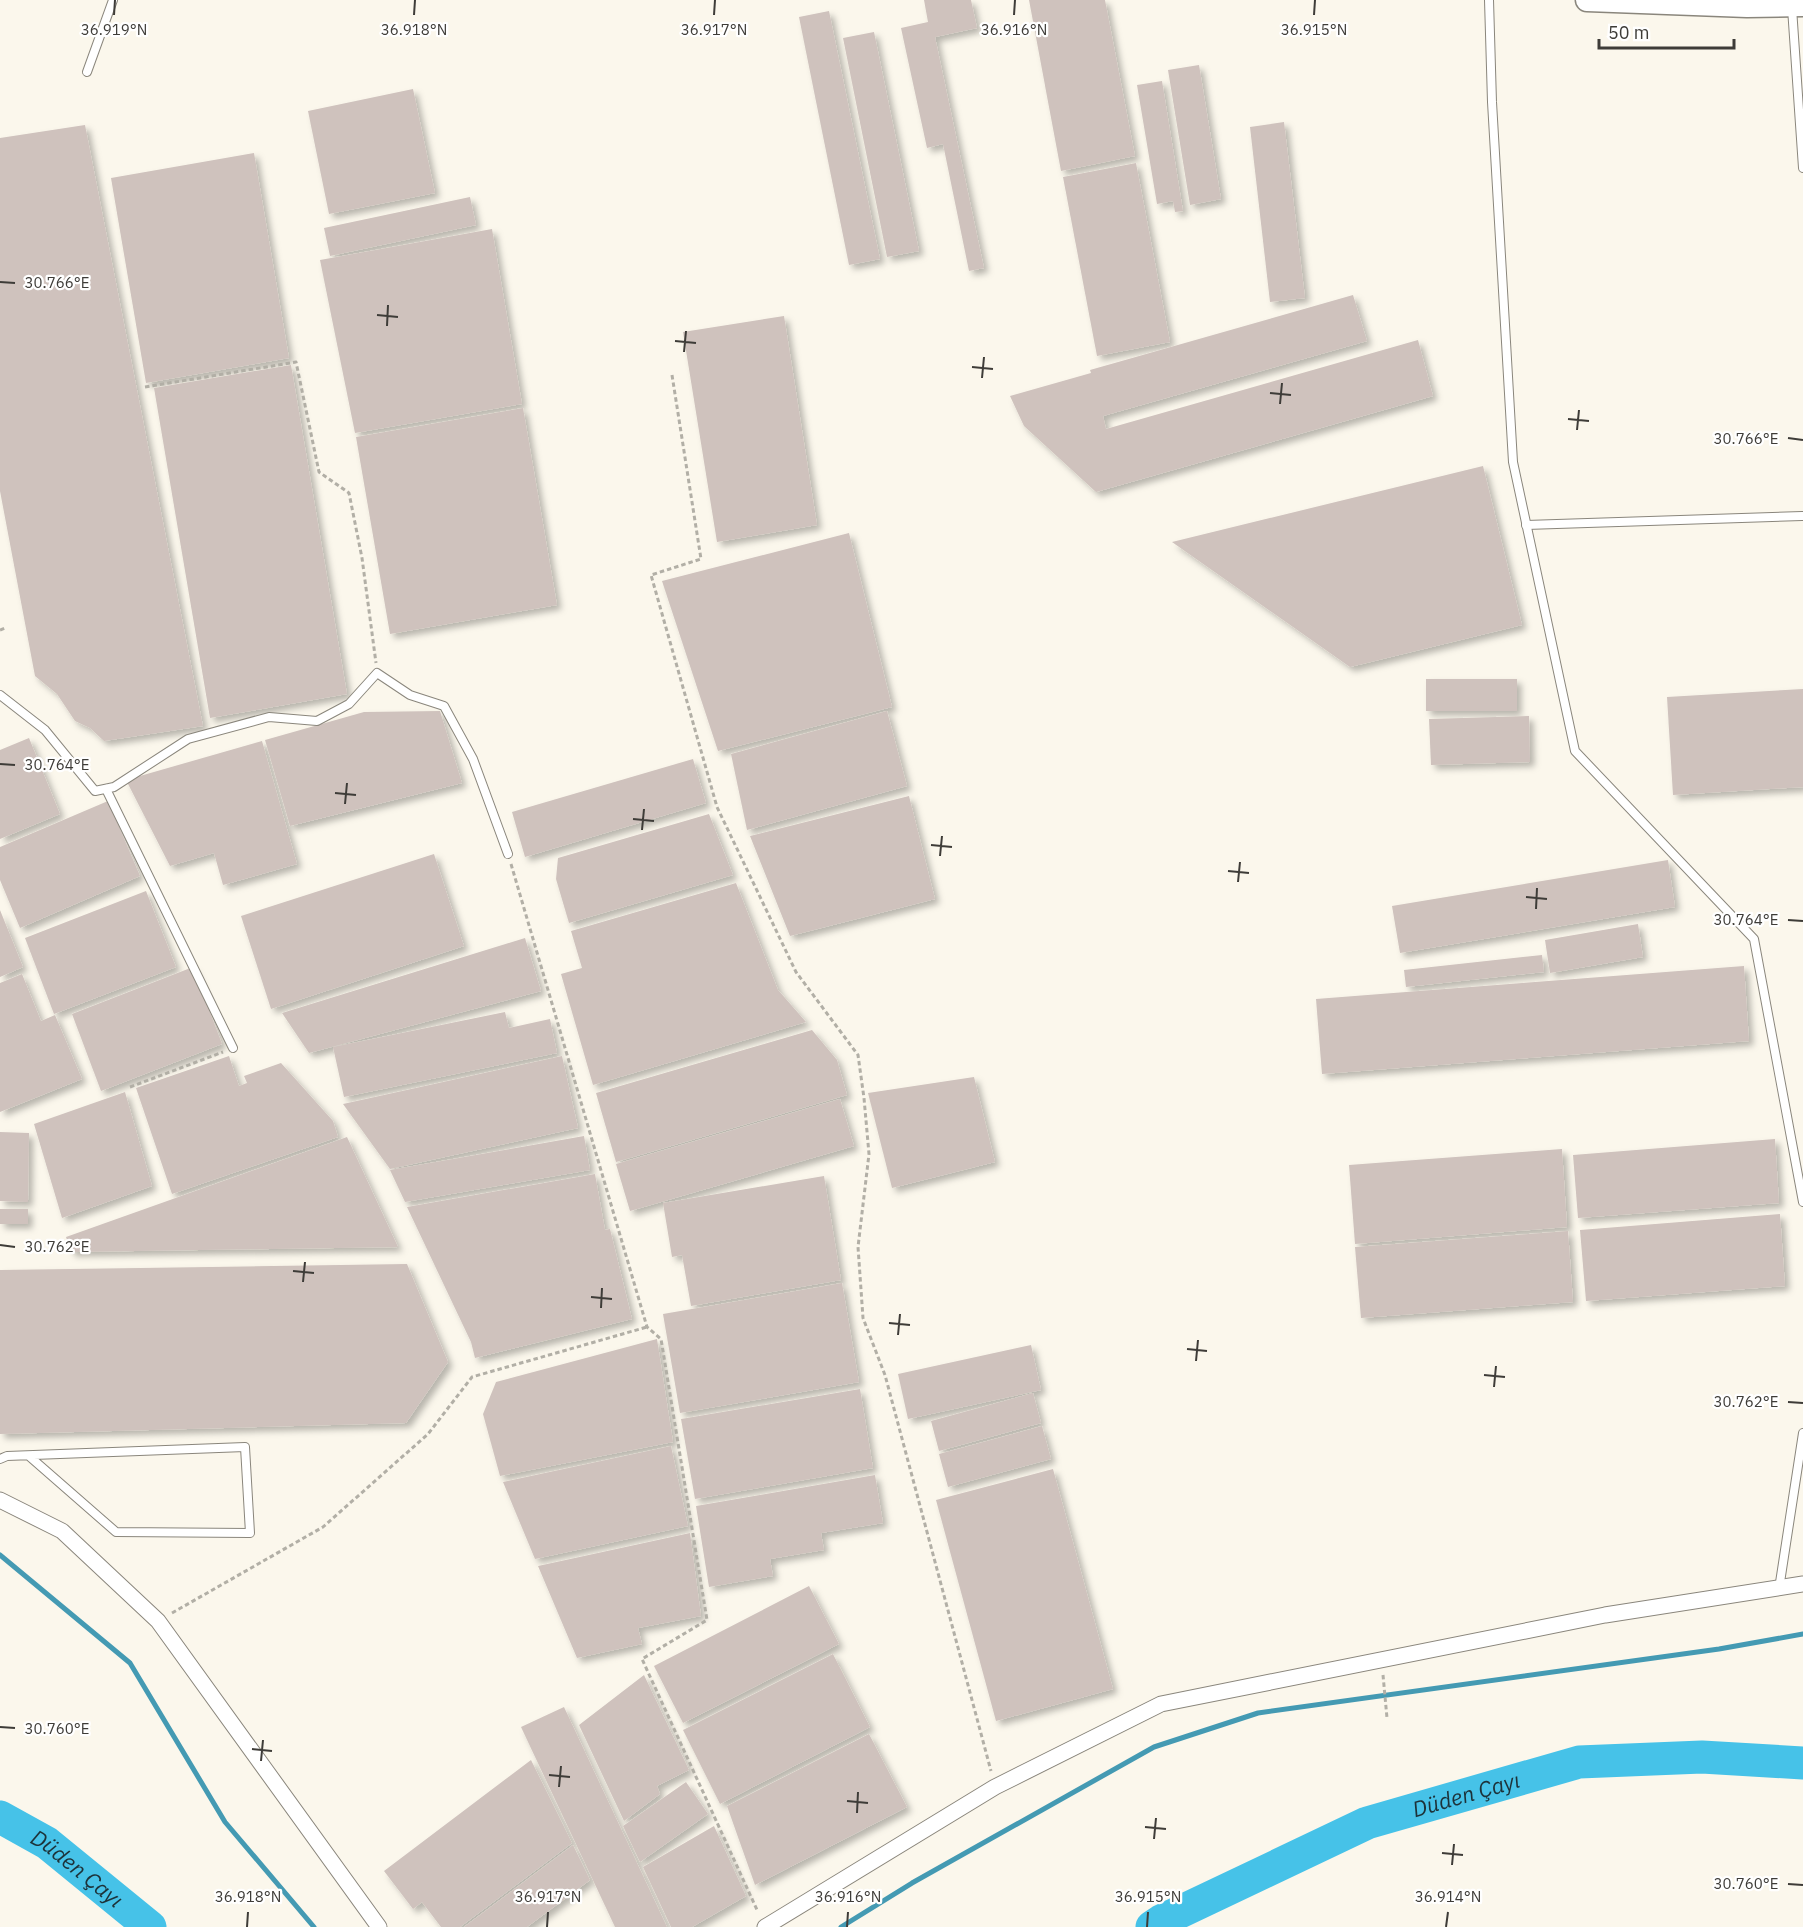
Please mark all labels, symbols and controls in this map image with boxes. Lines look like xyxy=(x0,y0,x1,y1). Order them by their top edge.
scale bar xyxy=(1599,12,1734,50)
text: 36.919°N xyxy=(81,20,147,39)
text: 36.918°N xyxy=(381,20,447,39)
text: 36.917°N xyxy=(681,20,747,39)
text: 36.916°N xyxy=(981,20,1047,39)
text: 36.915°N xyxy=(1281,20,1347,39)
text: 50 m xyxy=(1608,21,1650,44)
text: 30.766°E xyxy=(25,273,89,292)
text: 30.766°E xyxy=(1714,429,1778,448)
text: 30.764°E xyxy=(25,755,89,774)
text: 30.764°E xyxy=(1714,910,1778,929)
text: 30.762°E xyxy=(25,1237,89,1256)
text: 30.762°E xyxy=(1714,1392,1778,1411)
text: 30.760°E xyxy=(25,1719,89,1738)
water label: Düden Çayı xyxy=(1409,1765,1523,1823)
water label: Düden Çayı xyxy=(26,1822,130,1914)
text: 30.760°E xyxy=(1714,1874,1778,1893)
text: 36.918°N xyxy=(215,1887,281,1906)
text: 36.917°N xyxy=(515,1887,581,1906)
text: 36.916°N xyxy=(815,1887,881,1906)
text: 36.915°N xyxy=(1115,1887,1181,1906)
text: 36.914°N xyxy=(1415,1887,1481,1906)

